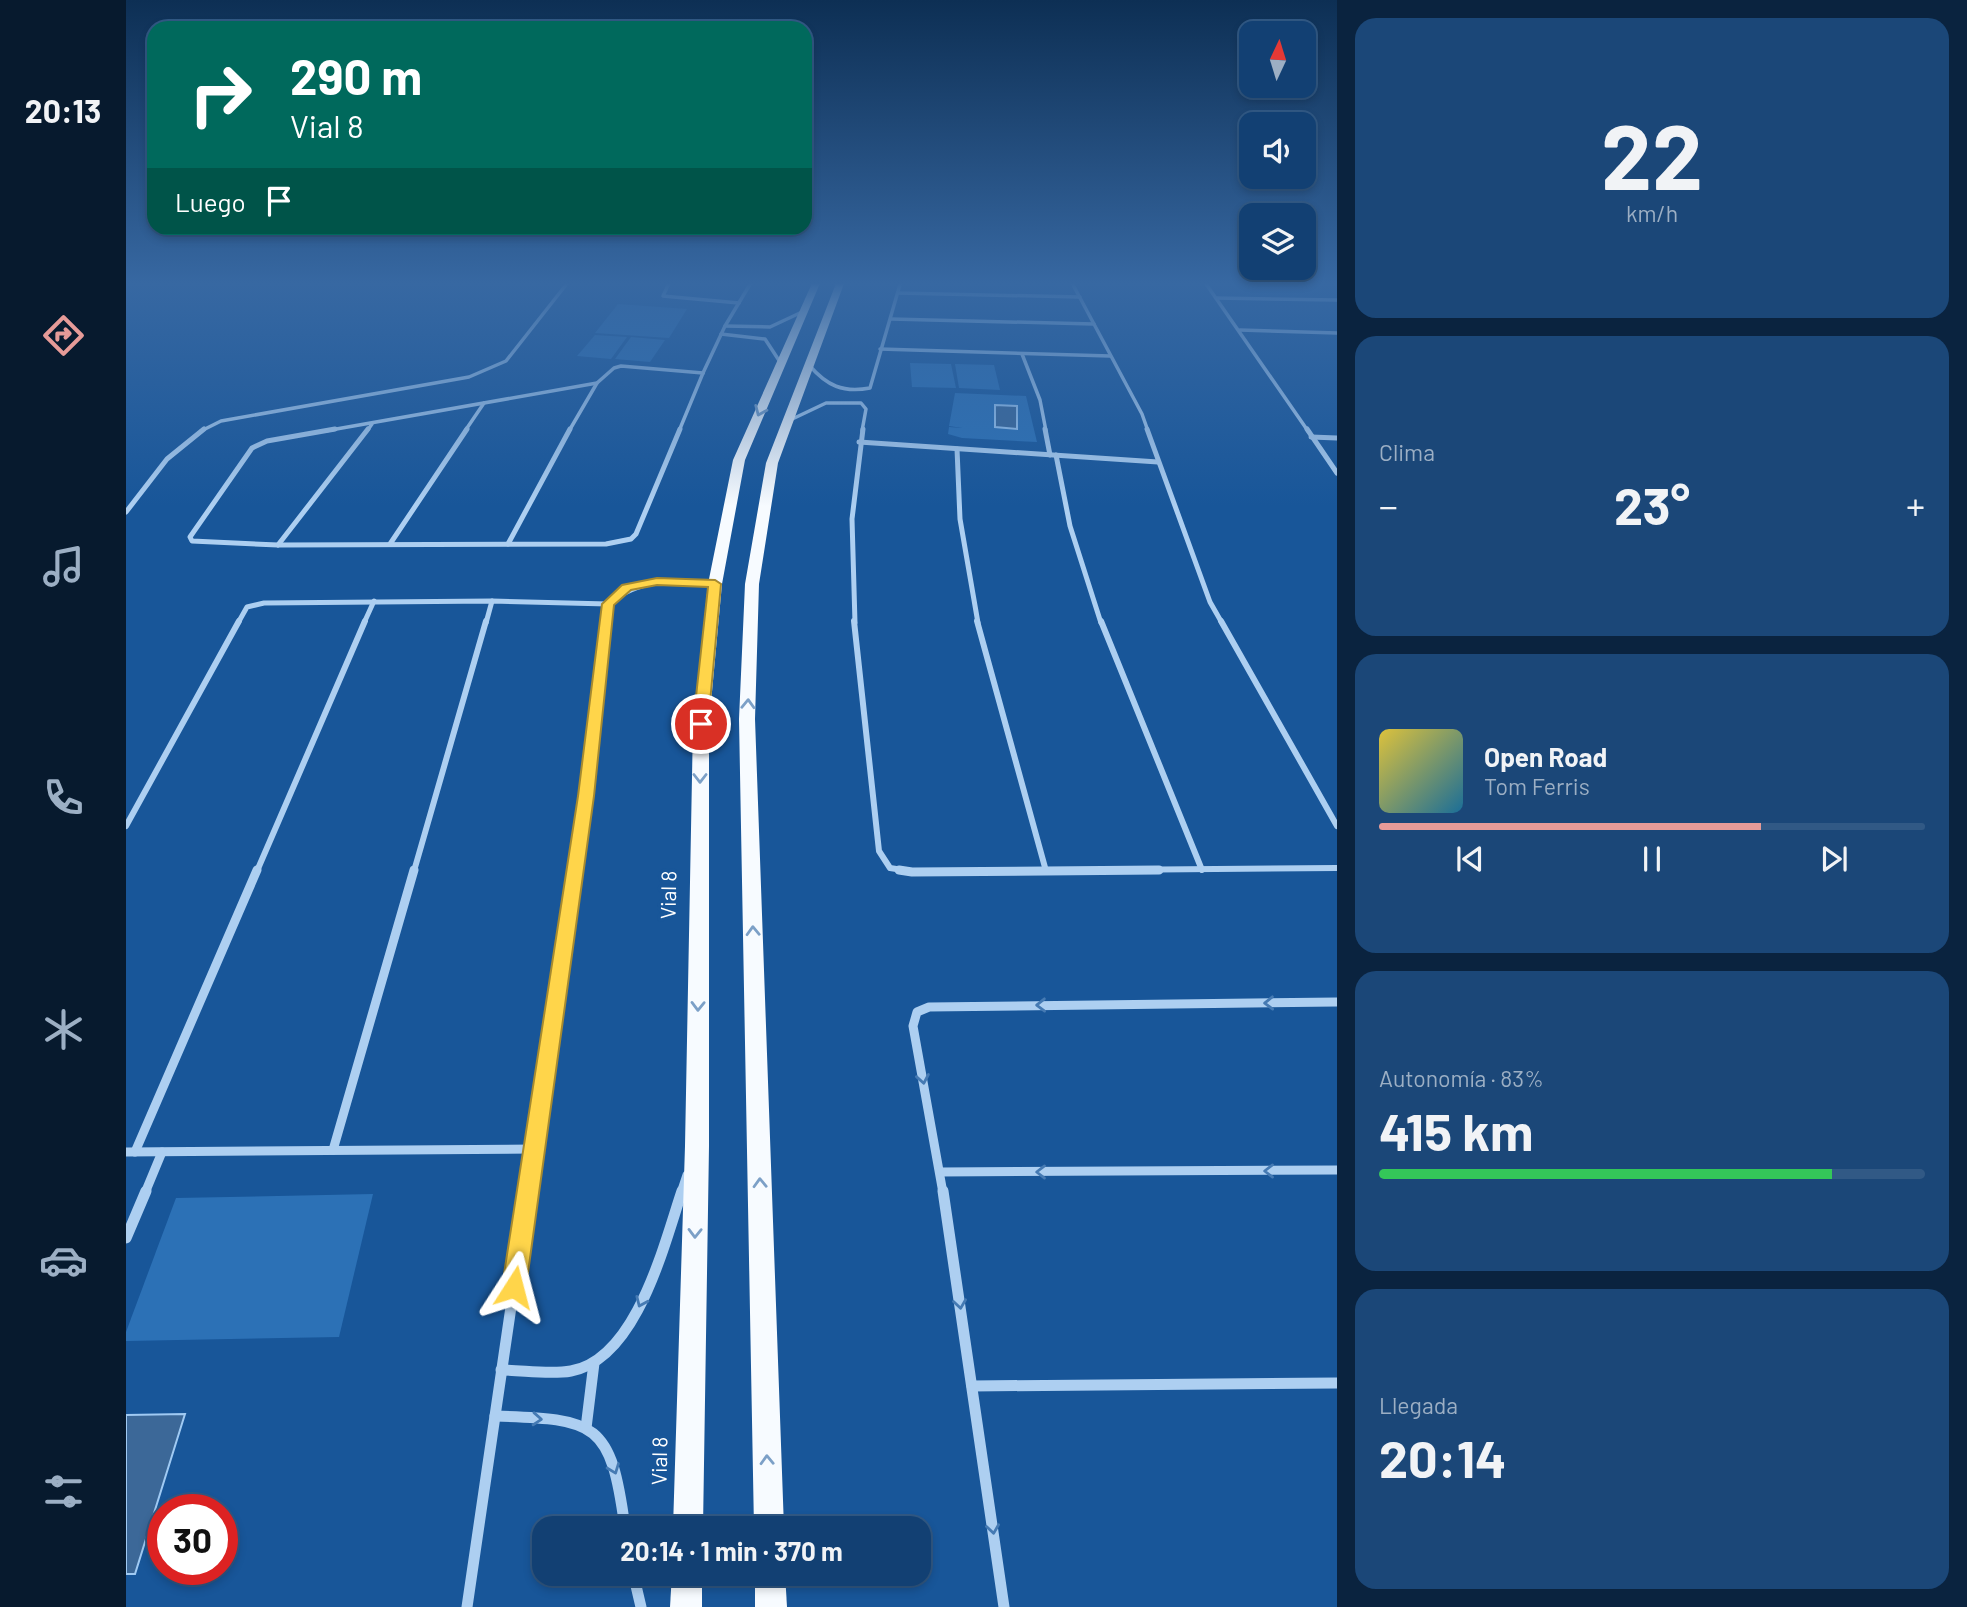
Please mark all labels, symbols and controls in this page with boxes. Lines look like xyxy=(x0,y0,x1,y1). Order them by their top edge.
north arrow xyxy=(1239,21,1316,98)
map controls xyxy=(1239,21,1316,280)
text: 290 m xyxy=(290,46,422,105)
icon: right xyxy=(175,49,266,140)
text: 20:13 xyxy=(25,91,101,129)
text: 22 xyxy=(1601,99,1703,208)
text: Vial 8 xyxy=(290,106,364,144)
button: sound xyxy=(1239,112,1316,189)
icon: arrive xyxy=(260,182,298,220)
text: Luego xyxy=(175,186,246,217)
text: km/h xyxy=(1626,199,1678,227)
button: layers xyxy=(1239,203,1316,280)
icon: directions xyxy=(39,311,88,360)
one-way arrow xyxy=(754,404,768,416)
text: Clima xyxy=(1379,438,1435,466)
text: 23° xyxy=(1614,473,1690,535)
text: − xyxy=(1379,482,1398,528)
text: + xyxy=(1906,482,1925,528)
icon: music xyxy=(39,542,88,591)
pin xyxy=(671,694,731,754)
one-way arrow xyxy=(740,698,755,709)
icon: arrive xyxy=(682,705,720,743)
text: Open Road xyxy=(1484,741,1607,772)
text: Tom Ferris xyxy=(1484,772,1590,800)
icon: phone xyxy=(39,773,88,822)
one-way arrow xyxy=(692,773,708,784)
icon: previous xyxy=(1451,840,1489,878)
icon: pause xyxy=(1633,840,1671,878)
icon: next xyxy=(1815,840,1853,878)
street label: Vial 8 xyxy=(655,871,680,919)
one-way arrow xyxy=(746,925,761,936)
one-way arrow xyxy=(1263,995,1274,1010)
one-way arrow xyxy=(1036,997,1046,1013)
one-way arrow xyxy=(690,1001,706,1011)
icon: climate xyxy=(39,1005,88,1054)
text: Autonomía · 83% xyxy=(1379,1064,1544,1092)
one-way arrow xyxy=(915,1073,930,1085)
text: 415 km xyxy=(1379,1099,1533,1161)
one-way arrow xyxy=(1263,1163,1274,1179)
one-way arrow xyxy=(1036,1164,1046,1180)
one-way arrow xyxy=(752,1177,768,1188)
one-way arrow xyxy=(687,1228,703,1239)
icon: car xyxy=(39,1236,88,1285)
position arrow xyxy=(477,1250,551,1324)
one-way arrow xyxy=(635,1295,649,1308)
one-way arrow xyxy=(952,1298,967,1309)
text: Llegada xyxy=(1379,1391,1458,1419)
one-way arrow xyxy=(531,1411,542,1426)
text: 20:14 xyxy=(1379,1426,1507,1488)
street label: Vial 8 xyxy=(646,1437,671,1485)
one-way arrow xyxy=(760,1454,775,1465)
one-way arrow xyxy=(605,1463,619,1475)
icon: filters xyxy=(39,1467,88,1516)
speed limit sign: 30 xyxy=(147,1494,238,1585)
one-way arrow xyxy=(985,1523,1000,1534)
text: 20:14 · 1 min · 370 m xyxy=(620,1535,843,1566)

